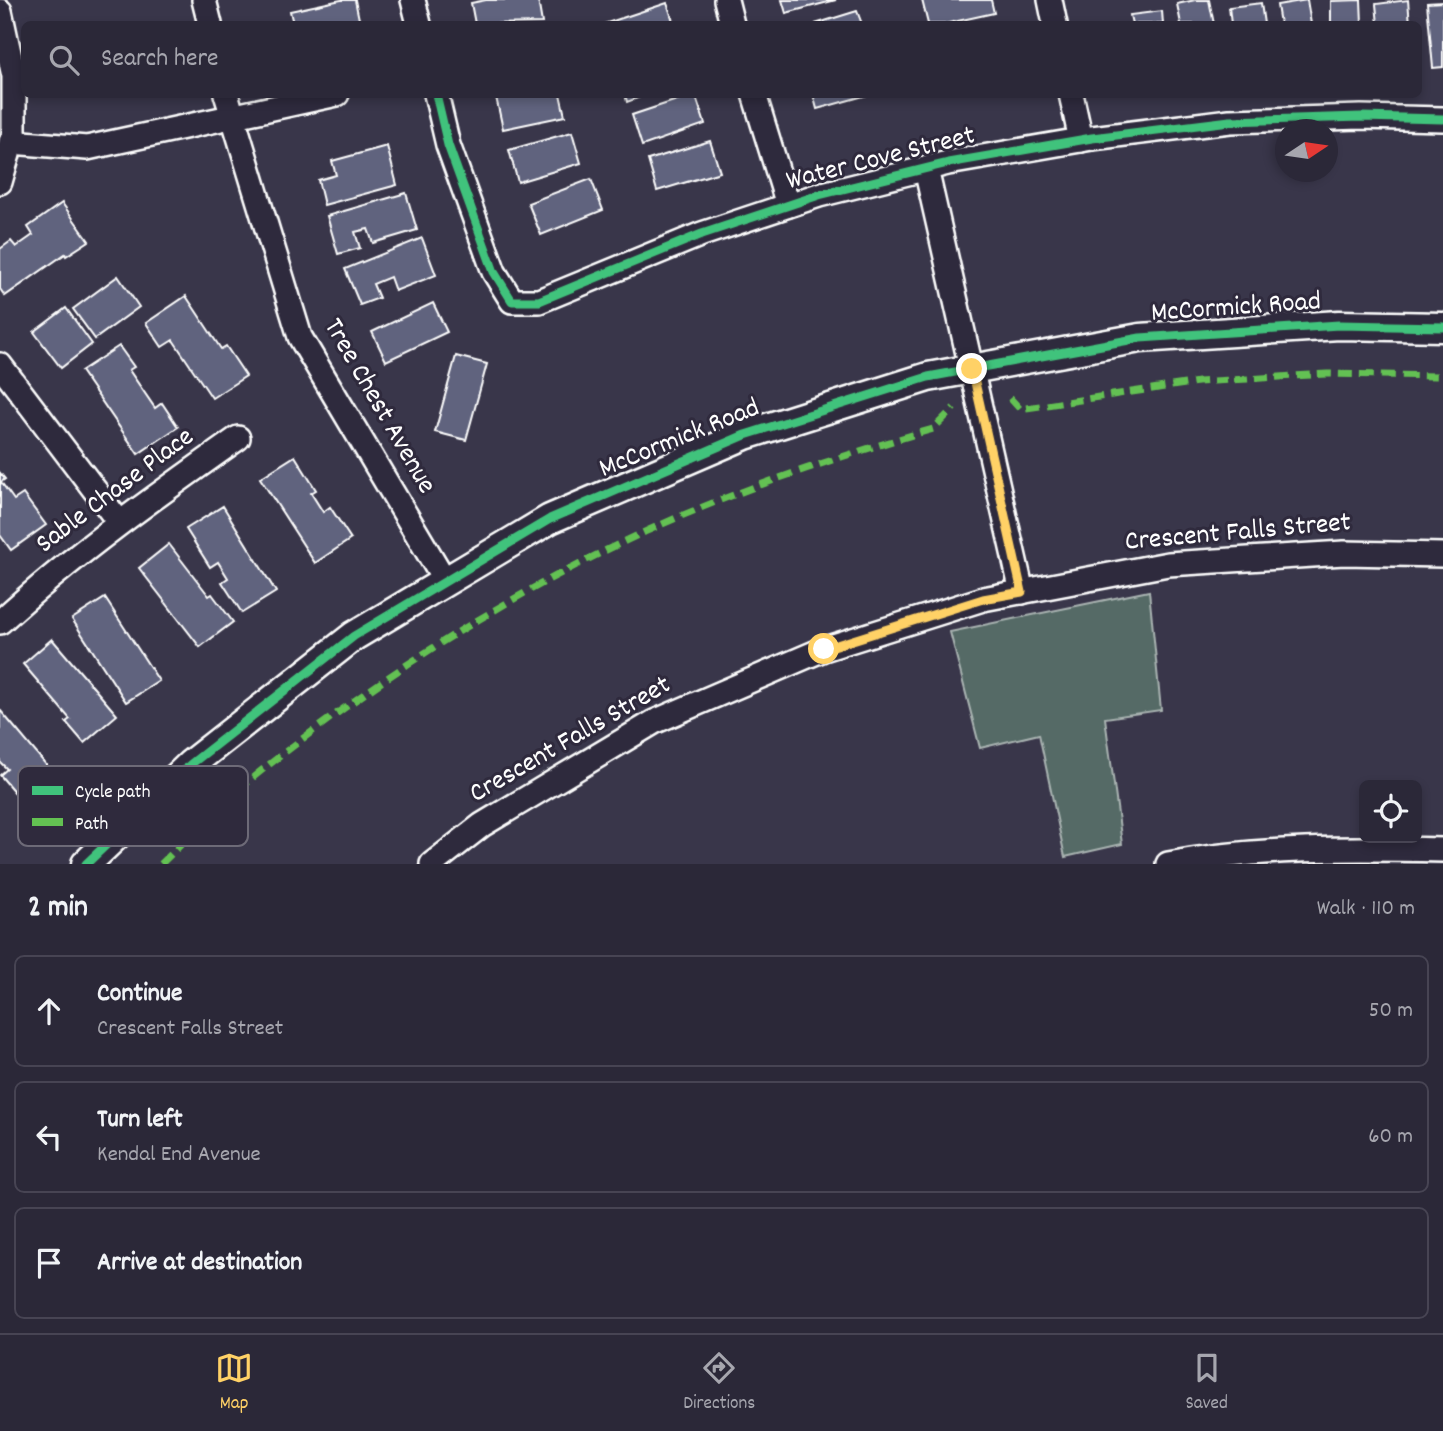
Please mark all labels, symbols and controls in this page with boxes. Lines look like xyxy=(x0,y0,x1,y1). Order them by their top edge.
search box xyxy=(21,21,1422,98)
icon: search xyxy=(45,41,83,79)
text: Search here xyxy=(101,41,219,78)
street label: Water Cove Street xyxy=(782,117,980,203)
north arrow xyxy=(1275,119,1338,182)
street label: McCormick Road xyxy=(1150,283,1322,335)
street label: Tree Chest Avenue xyxy=(311,312,445,502)
route end xyxy=(956,353,987,384)
street label: McCormick Road xyxy=(594,390,766,490)
street label: Sable Chase Place xyxy=(28,419,204,565)
street label: Crescent Falls Street xyxy=(1123,504,1353,564)
route start xyxy=(808,633,839,664)
street label: Crescent Falls Street xyxy=(463,667,679,815)
legend xyxy=(18,766,248,846)
text: Cycle path xyxy=(75,780,150,807)
map controls xyxy=(1359,780,1422,843)
button: locate xyxy=(1359,780,1422,843)
text: Path xyxy=(75,812,108,839)
text: 2 min xyxy=(28,888,88,931)
text: Walk · 110 m xyxy=(1317,893,1415,926)
text: Continue xyxy=(97,976,182,1013)
icon: ahead xyxy=(30,992,68,1030)
text: 50 m xyxy=(1369,995,1413,1028)
text: Crescent Falls Street xyxy=(97,1013,283,1046)
text: Turn left xyxy=(97,1102,183,1139)
icon: left xyxy=(30,1118,68,1156)
text: 60 m xyxy=(1368,1121,1413,1154)
text: Kendal End Avenue xyxy=(97,1139,261,1172)
icon: arrive xyxy=(30,1244,68,1282)
text: Arrive at destination xyxy=(97,1245,302,1282)
tab: Map xyxy=(215,1349,253,1418)
tab: Directions xyxy=(683,1349,755,1418)
tab: Saved xyxy=(1185,1349,1228,1418)

